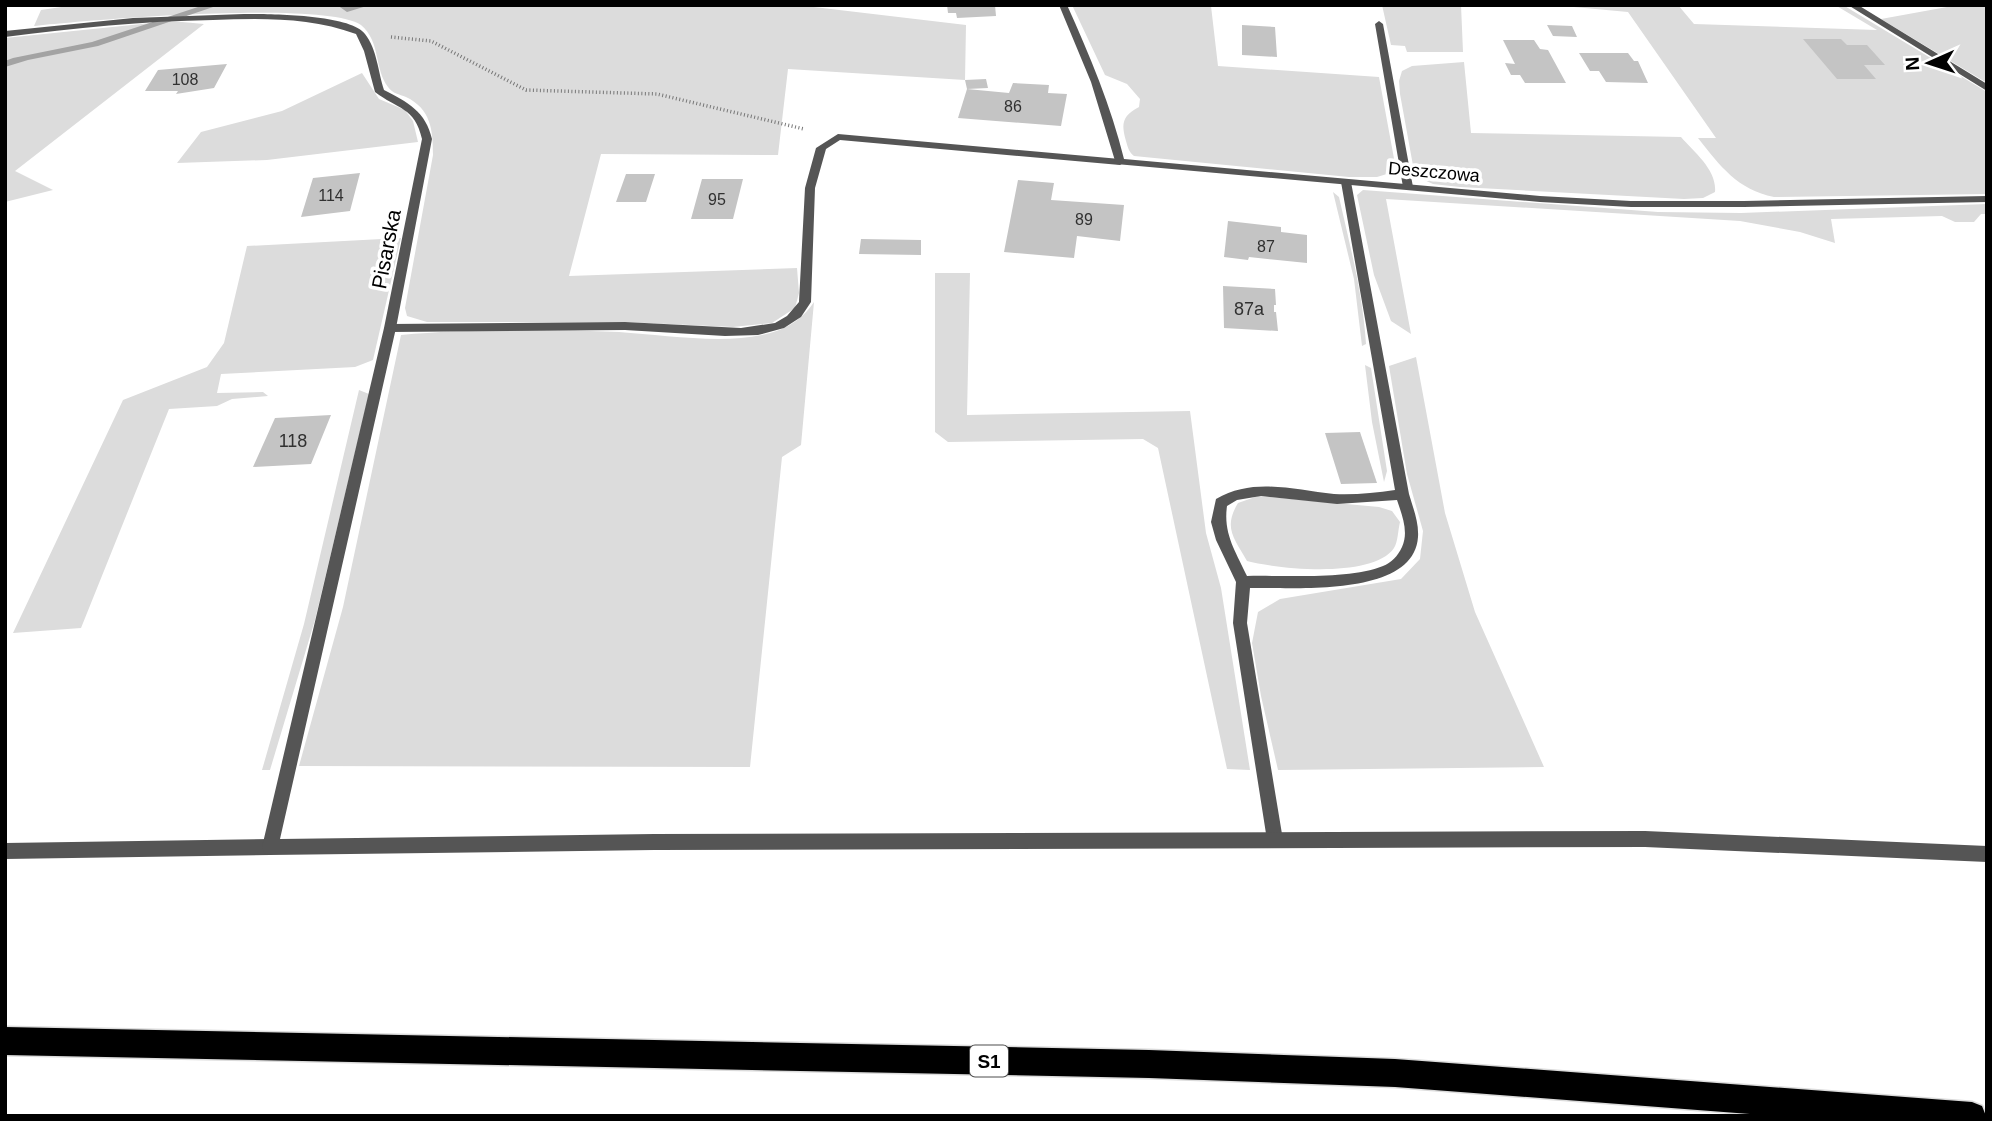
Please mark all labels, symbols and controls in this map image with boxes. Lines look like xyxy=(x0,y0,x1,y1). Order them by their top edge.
north arrow xyxy=(1894,28,1964,98)
text: N xyxy=(1902,56,1923,71)
house number: 108 xyxy=(172,71,198,88)
house number: 86 xyxy=(1004,98,1022,115)
street label: Deszczowa xyxy=(1387,158,1482,186)
house number: 114 xyxy=(318,187,344,204)
house number: 95 xyxy=(708,191,726,208)
street label: Pisarska xyxy=(367,207,405,291)
house number: 89 xyxy=(1075,211,1093,228)
house number: 87 xyxy=(1257,238,1275,255)
house number: 87a xyxy=(1234,299,1265,319)
house number: 118 xyxy=(279,431,307,451)
road number: S1 xyxy=(970,1046,1008,1077)

